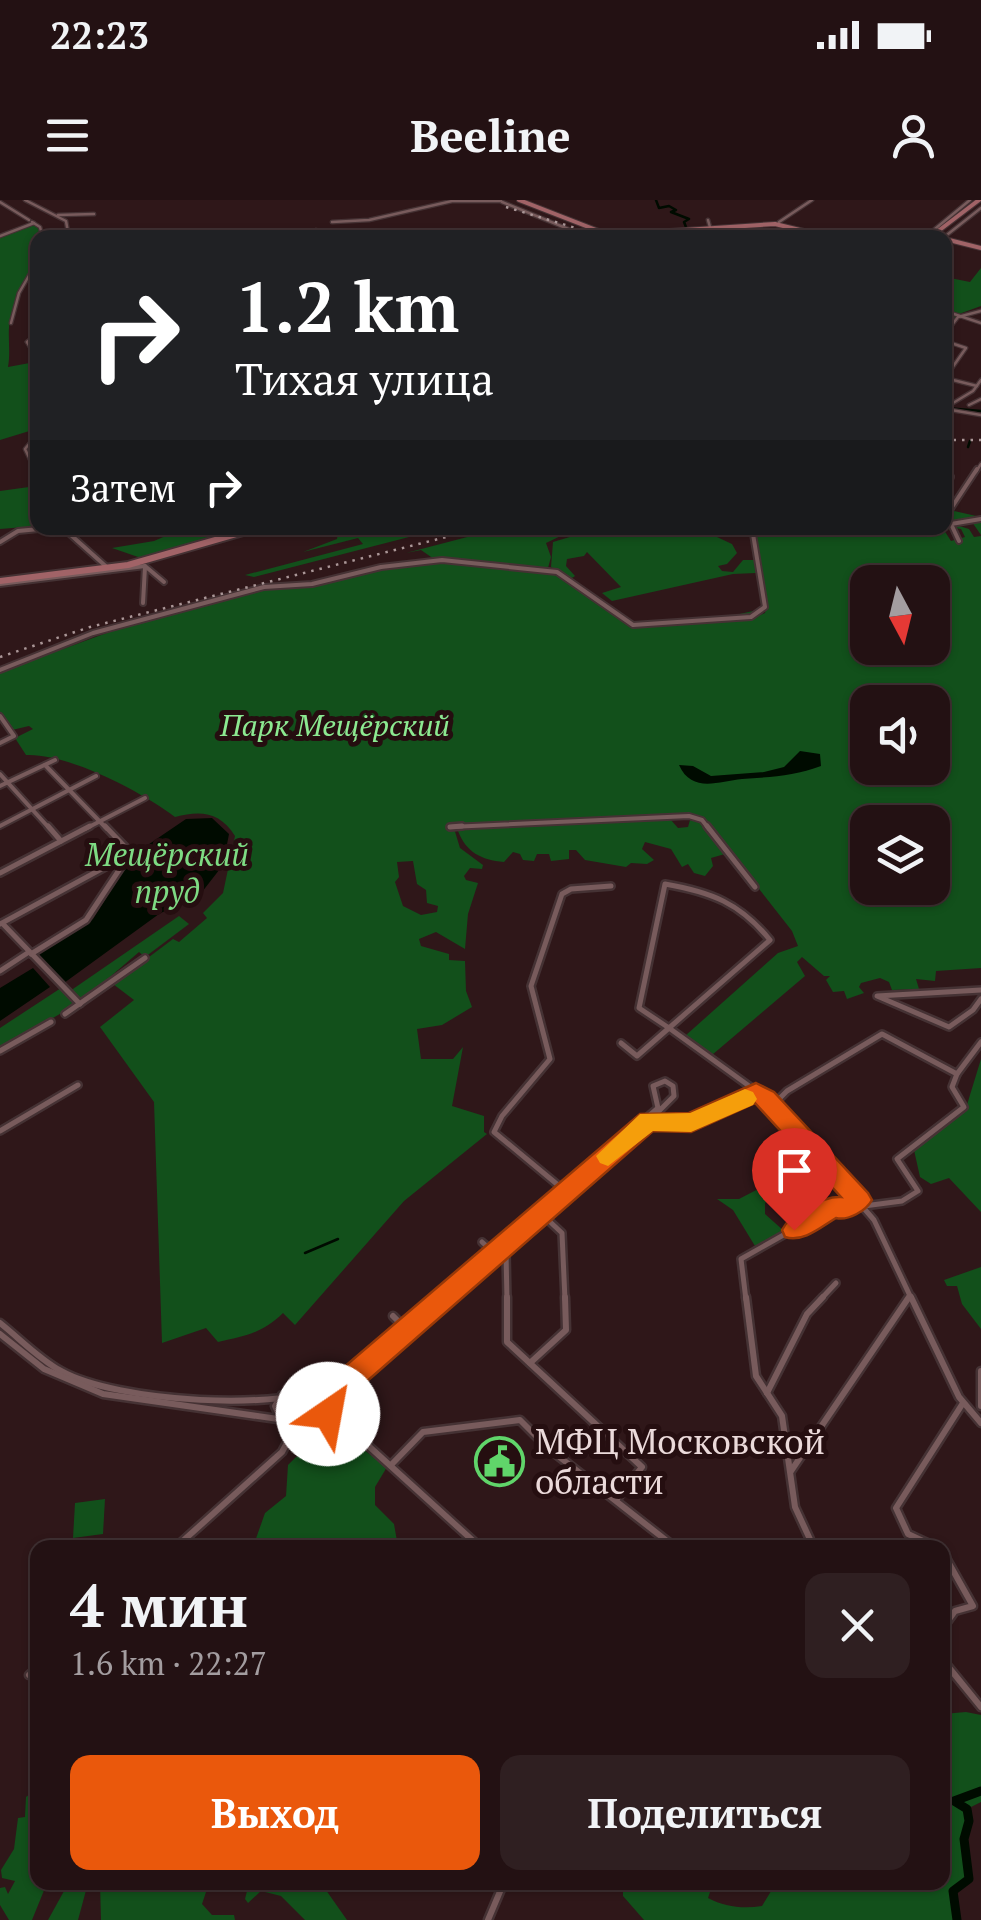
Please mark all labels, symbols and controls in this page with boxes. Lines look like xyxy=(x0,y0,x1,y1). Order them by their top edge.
text: 22:23 xyxy=(50,10,149,60)
text: Beeline xyxy=(410,105,571,165)
icon: menu xyxy=(40,108,95,163)
icon: person xyxy=(886,108,941,163)
text: 1.2 km xyxy=(235,259,459,352)
icon: right xyxy=(70,270,200,400)
text: Тихая улица xyxy=(235,348,494,408)
icon: right xyxy=(196,460,251,515)
text: Затем xyxy=(70,463,176,513)
north arrow xyxy=(850,565,950,665)
map controls xyxy=(850,565,950,905)
button: sound xyxy=(850,685,950,785)
park label: Парк Мещёрский xyxy=(219,705,450,745)
button: layers xyxy=(850,805,950,905)
water label: Мещёрский пруд xyxy=(84,833,249,912)
pin xyxy=(752,1128,837,1231)
icon: arrive xyxy=(767,1143,822,1198)
position arrow xyxy=(276,1362,380,1466)
place label: МФЦ Московской области xyxy=(535,1418,825,1504)
public building icon: МФЦ Московской области xyxy=(474,1436,526,1488)
text: 4 мин xyxy=(70,1565,248,1644)
button: close xyxy=(805,1573,910,1678)
text: 1.6 km · 22:27 xyxy=(70,1642,267,1684)
button: Выход xyxy=(70,1755,480,1870)
button: Поделиться xyxy=(500,1755,910,1870)

